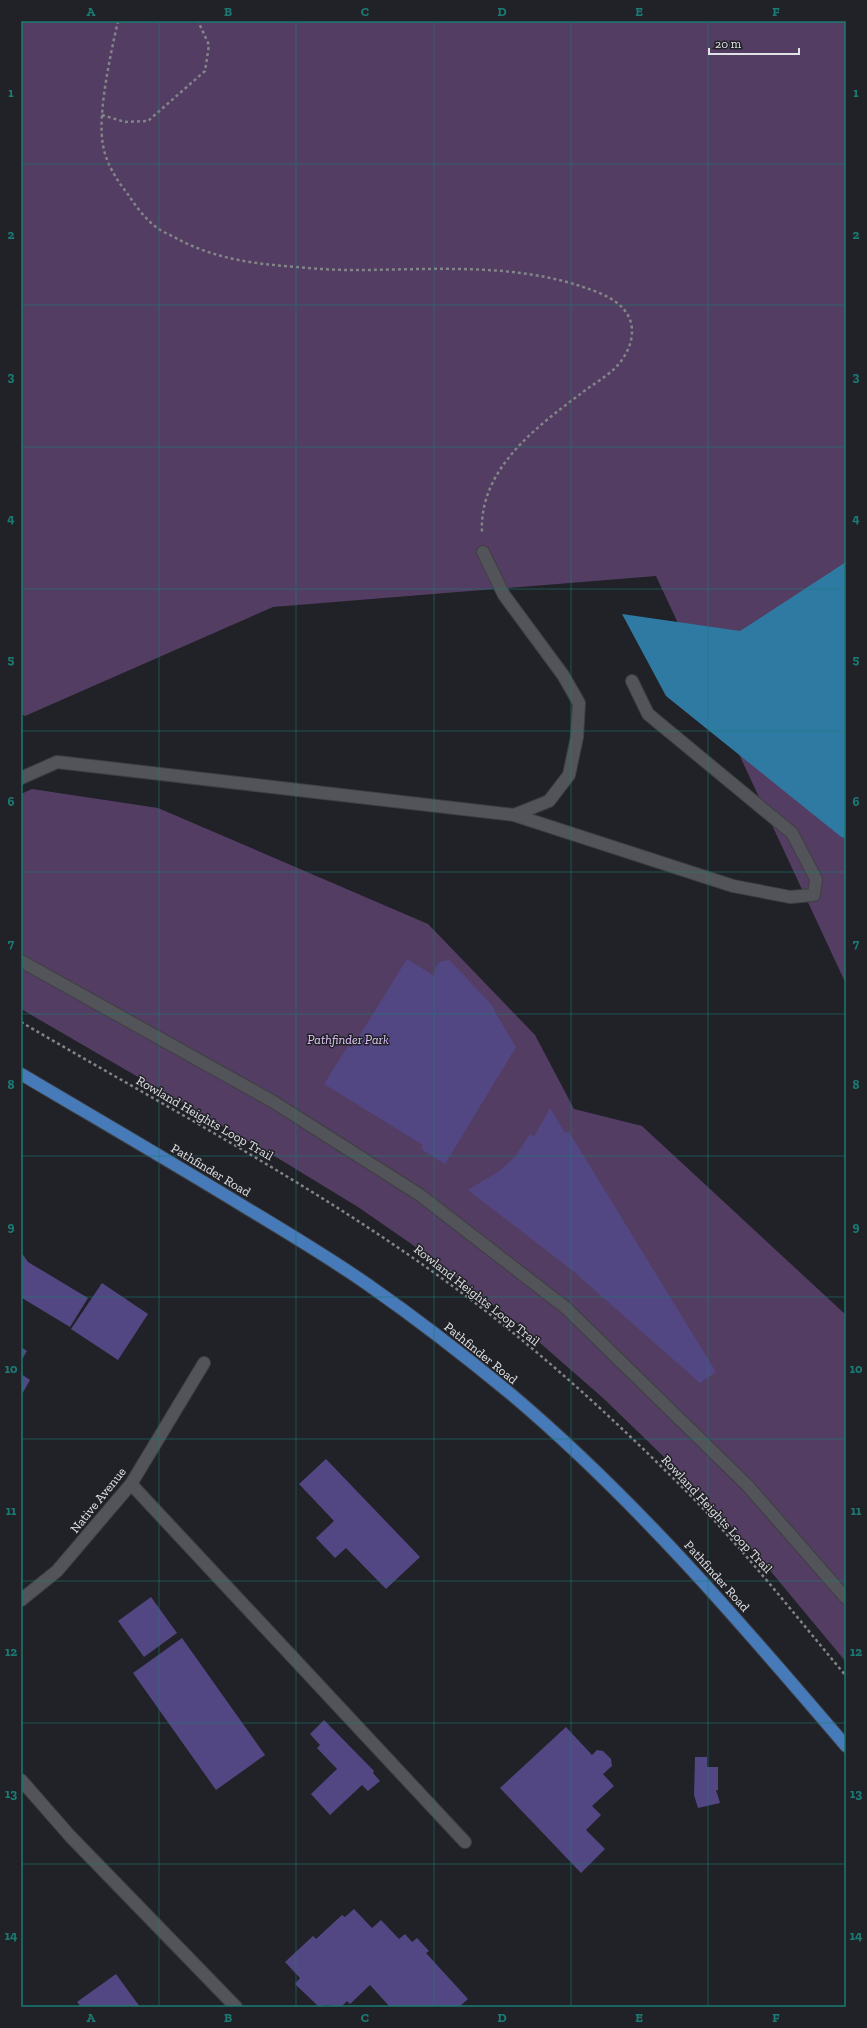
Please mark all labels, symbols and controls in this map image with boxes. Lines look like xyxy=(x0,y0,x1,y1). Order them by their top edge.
text: A xyxy=(87,4,96,19)
text: B xyxy=(224,4,232,19)
text: C xyxy=(361,4,369,19)
text: D xyxy=(497,4,507,19)
text: E xyxy=(635,4,643,19)
text: F xyxy=(772,4,780,19)
scale bar xyxy=(709,30,799,56)
text: 20 m xyxy=(715,37,742,51)
text: 1 xyxy=(8,85,14,100)
text: 1 xyxy=(853,85,859,100)
text: 2 xyxy=(8,227,15,242)
text: 2 xyxy=(853,227,860,242)
text: 3 xyxy=(8,369,15,384)
text: 3 xyxy=(853,369,860,384)
text: 4 xyxy=(7,511,15,526)
text: 4 xyxy=(852,511,860,526)
text: 5 xyxy=(8,652,15,667)
text: 5 xyxy=(853,652,860,667)
text: 6 xyxy=(8,794,15,809)
text: 6 xyxy=(853,794,860,809)
text: 7 xyxy=(8,936,15,951)
text: 7 xyxy=(853,936,860,951)
park label: Pathfinder Park xyxy=(307,1032,389,1047)
street label: Rowland Heights Loop Trail xyxy=(134,1073,277,1164)
text: 8 xyxy=(7,1077,15,1092)
text: 8 xyxy=(852,1077,860,1092)
street label: Pathfinder Road xyxy=(169,1140,253,1200)
text: 9 xyxy=(8,1219,15,1234)
text: 9 xyxy=(853,1219,860,1234)
street label: Rowland Heights Loop Trail xyxy=(411,1241,543,1349)
street label: Pathfinder Road xyxy=(441,1319,521,1387)
text: 10 xyxy=(5,1361,18,1376)
text: 10 xyxy=(850,1361,863,1376)
street label: Rowland Heights Loop Trail xyxy=(658,1452,776,1576)
street label: Native Avenue xyxy=(67,1464,129,1536)
text: 11 xyxy=(6,1503,17,1518)
text: 11 xyxy=(851,1503,862,1518)
street label: Pathfinder Road xyxy=(681,1538,753,1614)
text: 12 xyxy=(5,1644,17,1659)
text: 12 xyxy=(850,1644,862,1659)
text: 13 xyxy=(5,1786,17,1801)
text: 13 xyxy=(850,1786,862,1801)
text: 14 xyxy=(5,1928,18,1943)
text: 14 xyxy=(850,1928,863,1943)
text: A xyxy=(87,2010,96,2025)
text: B xyxy=(224,2010,232,2025)
text: C xyxy=(361,2010,369,2025)
text: D xyxy=(497,2010,507,2025)
text: E xyxy=(635,2010,643,2025)
text: F xyxy=(772,2010,780,2025)

